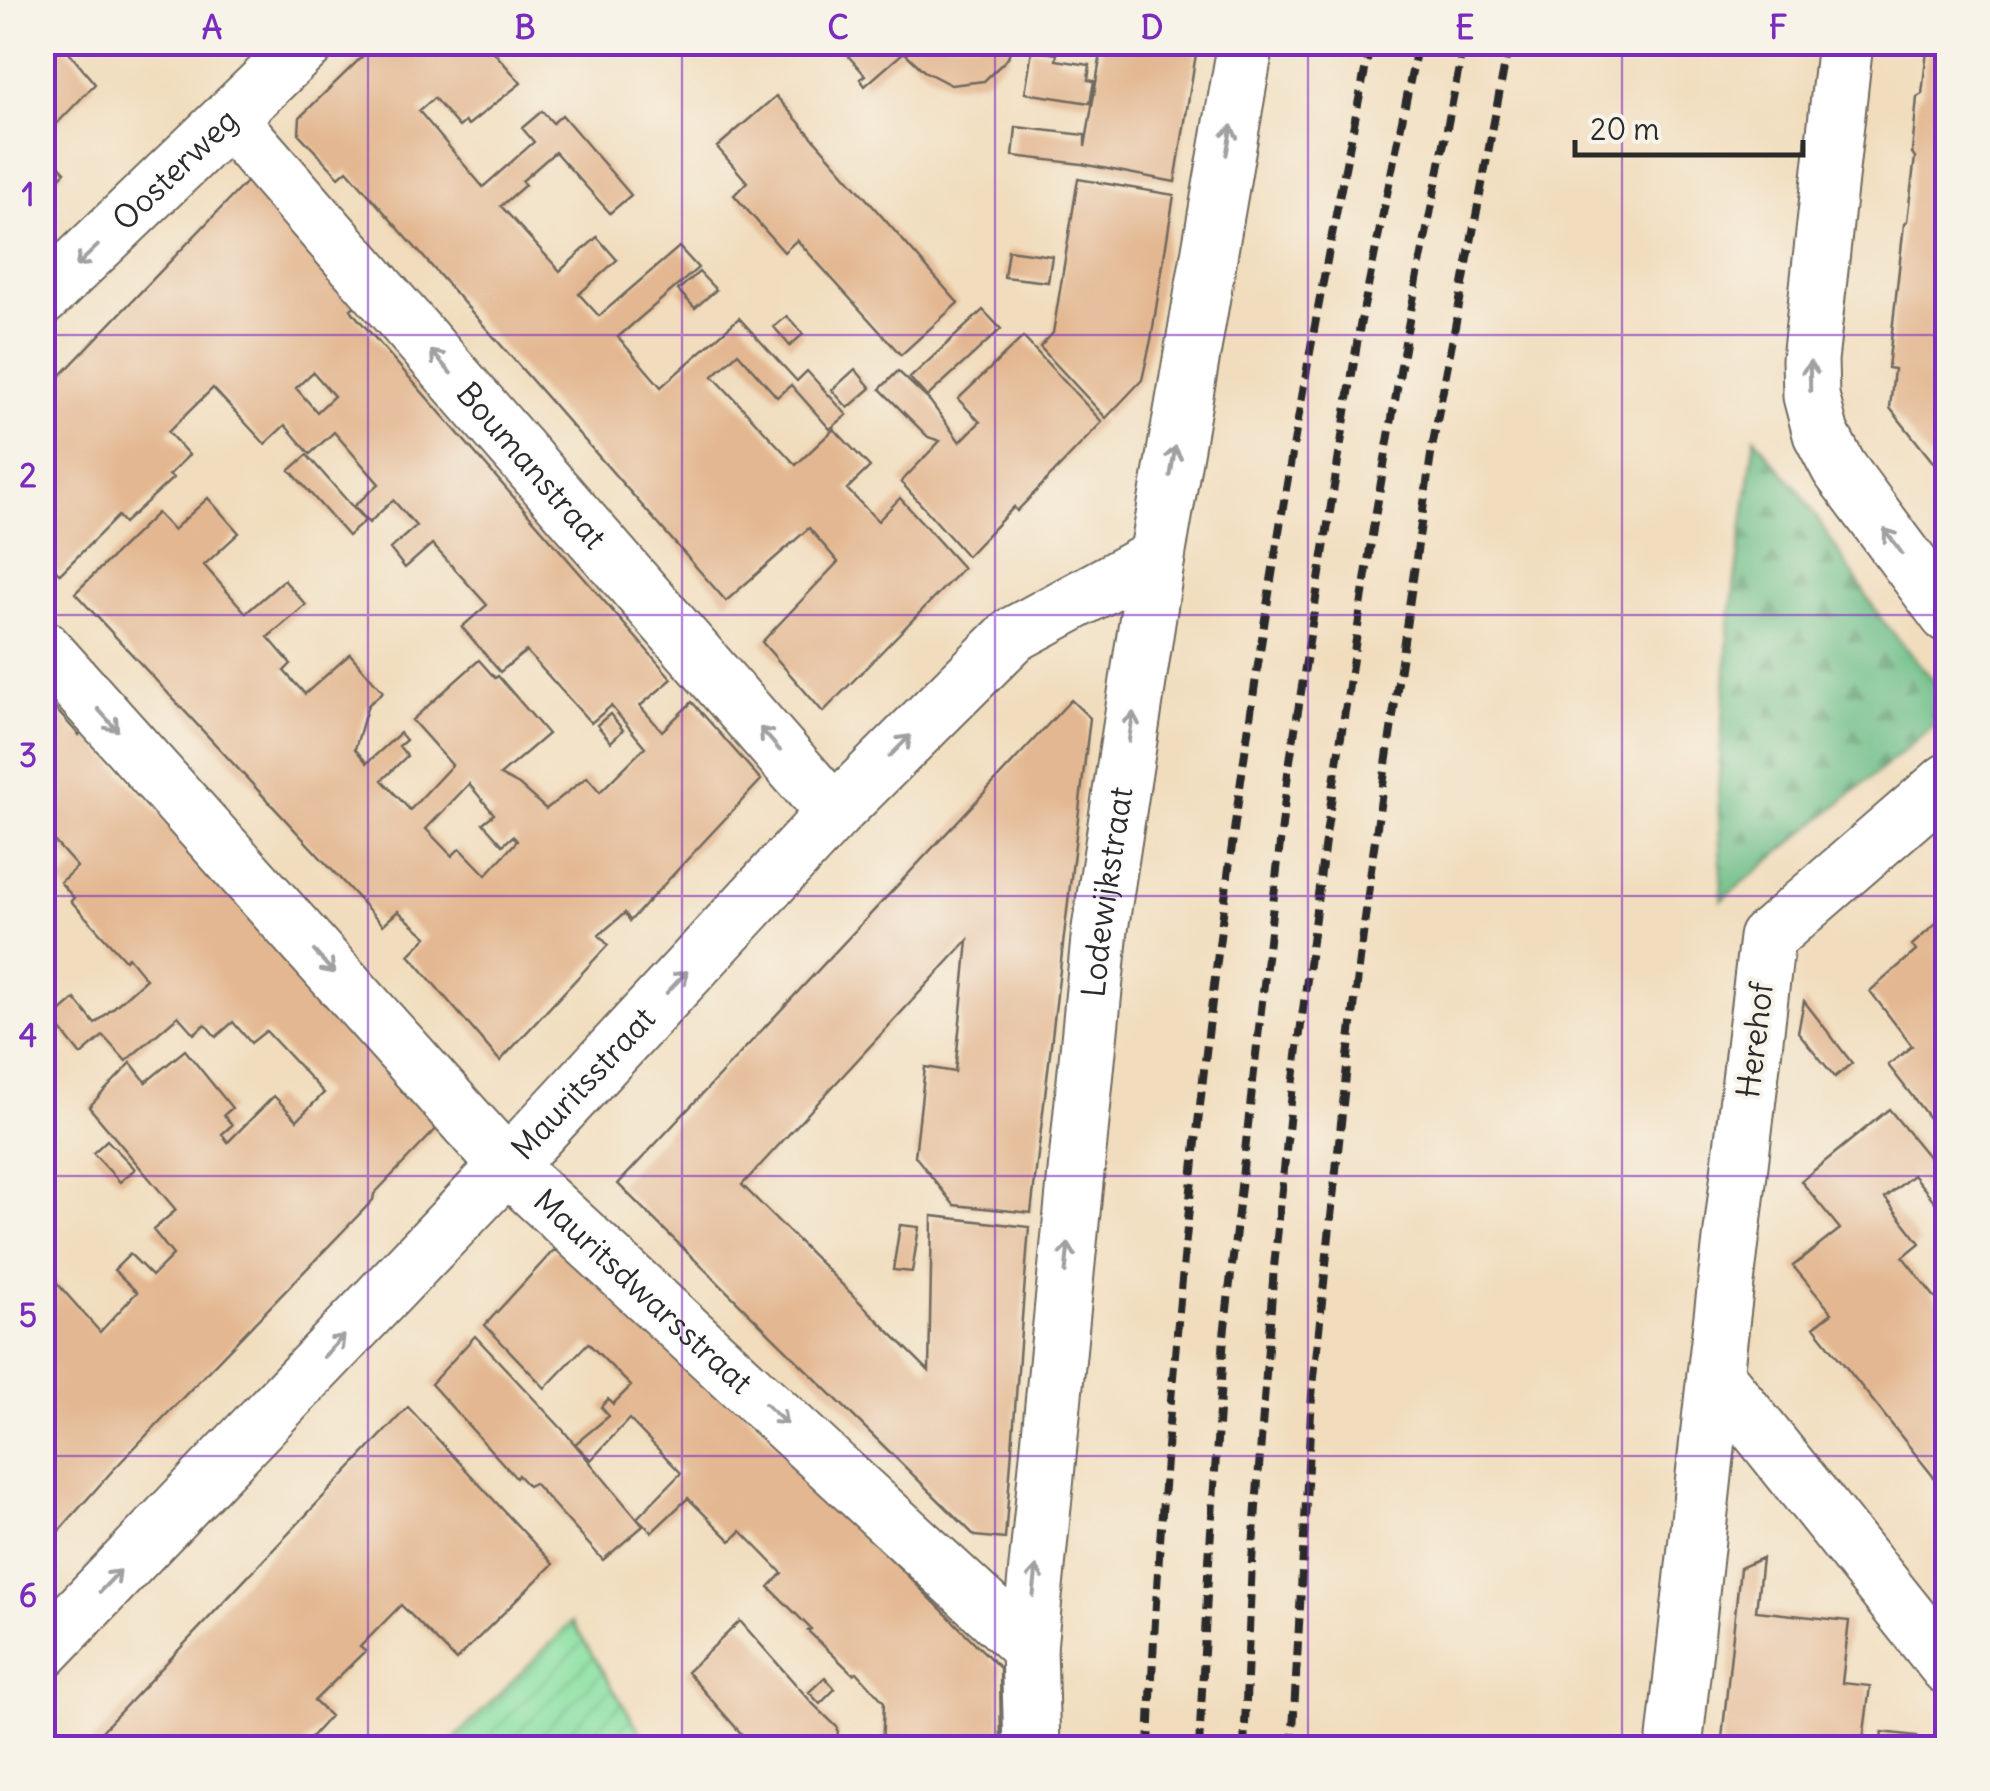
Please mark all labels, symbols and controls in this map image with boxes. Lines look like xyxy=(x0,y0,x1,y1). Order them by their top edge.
text: A xyxy=(202,7,222,48)
text: B xyxy=(515,7,535,48)
text: C xyxy=(827,7,849,48)
text: D xyxy=(1141,7,1163,48)
text: E xyxy=(1456,7,1474,48)
text: F xyxy=(1769,7,1787,48)
scale bar xyxy=(1575,95,1802,157)
street label: Oosterweg xyxy=(104,100,246,239)
text: 20 m xyxy=(1590,110,1660,148)
one-way arrow xyxy=(1220,125,1239,157)
text: 1 xyxy=(22,174,34,215)
one-way arrow xyxy=(75,243,99,267)
one-way arrow xyxy=(430,350,453,375)
one-way arrow xyxy=(1801,361,1820,393)
street label: Boumanstraat xyxy=(448,374,616,557)
one-way arrow xyxy=(1164,445,1183,477)
text: 2 xyxy=(19,455,37,496)
one-way arrow xyxy=(1883,528,1904,556)
one-way arrow xyxy=(96,707,119,732)
one-way arrow xyxy=(1122,711,1141,744)
one-way arrow xyxy=(758,727,781,752)
text: 3 xyxy=(19,735,37,776)
one-way arrow xyxy=(888,735,912,759)
street label: Lodewijkstraat xyxy=(1072,784,1142,999)
one-way arrow xyxy=(313,949,336,974)
one-way arrow xyxy=(665,970,688,995)
street label: Herehof xyxy=(1727,979,1782,1100)
street label: Mauritsstraat xyxy=(502,998,664,1168)
text: 4 xyxy=(19,1015,37,1056)
street label: Mauritsdwarsstraat xyxy=(525,1180,762,1403)
one-way arrow xyxy=(1058,1242,1077,1275)
text: 5 xyxy=(19,1295,37,1336)
one-way arrow xyxy=(322,1335,346,1359)
one-way arrow xyxy=(763,1402,788,1425)
one-way arrow xyxy=(1026,1566,1045,1598)
one-way arrow xyxy=(98,1570,122,1594)
text: 6 xyxy=(19,1575,37,1616)

